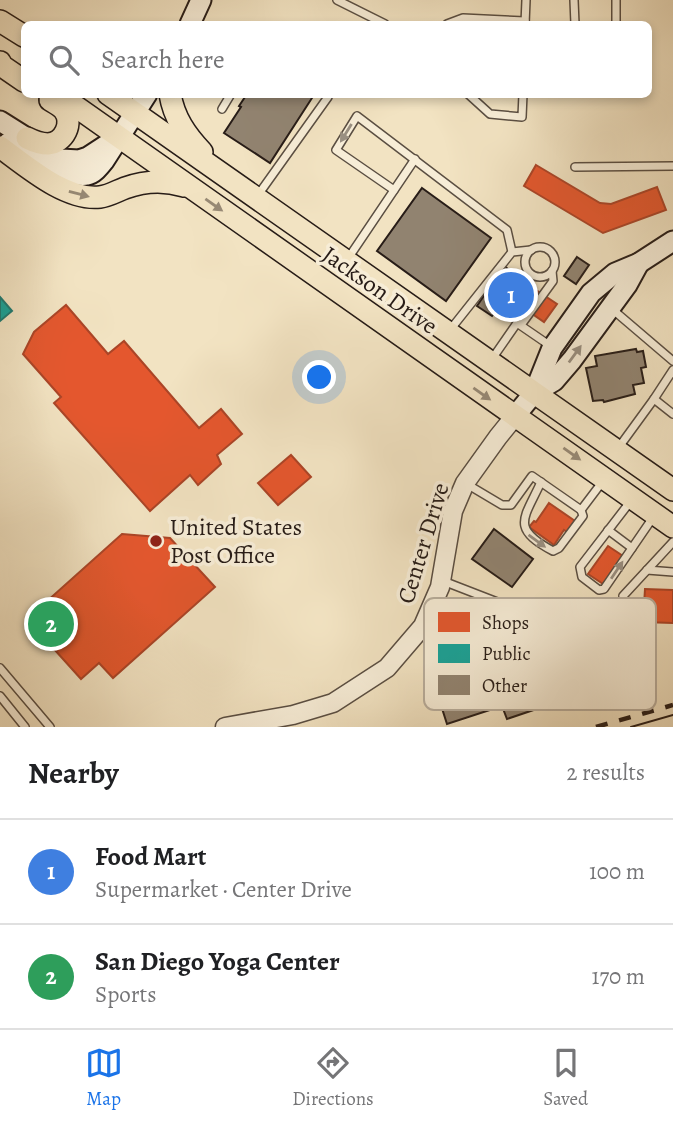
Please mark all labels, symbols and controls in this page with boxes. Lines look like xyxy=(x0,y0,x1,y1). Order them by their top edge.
search box xyxy=(21,21,652,98)
icon: search xyxy=(45,41,83,79)
text: Search here xyxy=(101,42,225,77)
one-way arrow xyxy=(340,123,353,143)
one-way arrow xyxy=(68,189,90,200)
one-way arrow xyxy=(205,198,223,212)
street label: Jackson Drive xyxy=(316,239,444,341)
pin: 1 xyxy=(488,269,534,321)
one-way arrow xyxy=(568,345,582,363)
your location xyxy=(302,360,336,394)
one-way arrow xyxy=(473,387,491,401)
one-way arrow xyxy=(563,447,581,461)
street label: Center Drive xyxy=(389,479,457,607)
place label: United States Post Office xyxy=(170,511,302,571)
marker: United States Post Office xyxy=(148,533,164,549)
one-way arrow xyxy=(528,534,547,548)
one-way arrow xyxy=(610,561,624,579)
pin: 2 xyxy=(28,598,74,650)
legend xyxy=(424,598,656,710)
text: Shops xyxy=(482,610,529,636)
text: Public xyxy=(482,641,530,667)
text: Other xyxy=(482,673,527,699)
text: Nearby xyxy=(28,753,119,793)
text: 2 results xyxy=(567,757,645,788)
text: Food Mart xyxy=(95,839,206,874)
text: 1 xyxy=(47,856,55,887)
text: 100 m xyxy=(589,856,645,887)
text: Supermarket · Center Drive xyxy=(95,874,352,905)
text: San Diego Yoga Center xyxy=(95,944,340,979)
text: 2 xyxy=(45,961,57,992)
text: 170 m xyxy=(592,961,645,992)
text: Sports xyxy=(95,979,156,1010)
tab: Map xyxy=(85,1044,123,1112)
tab: Directions xyxy=(292,1044,374,1112)
tab: Saved xyxy=(543,1044,588,1112)

